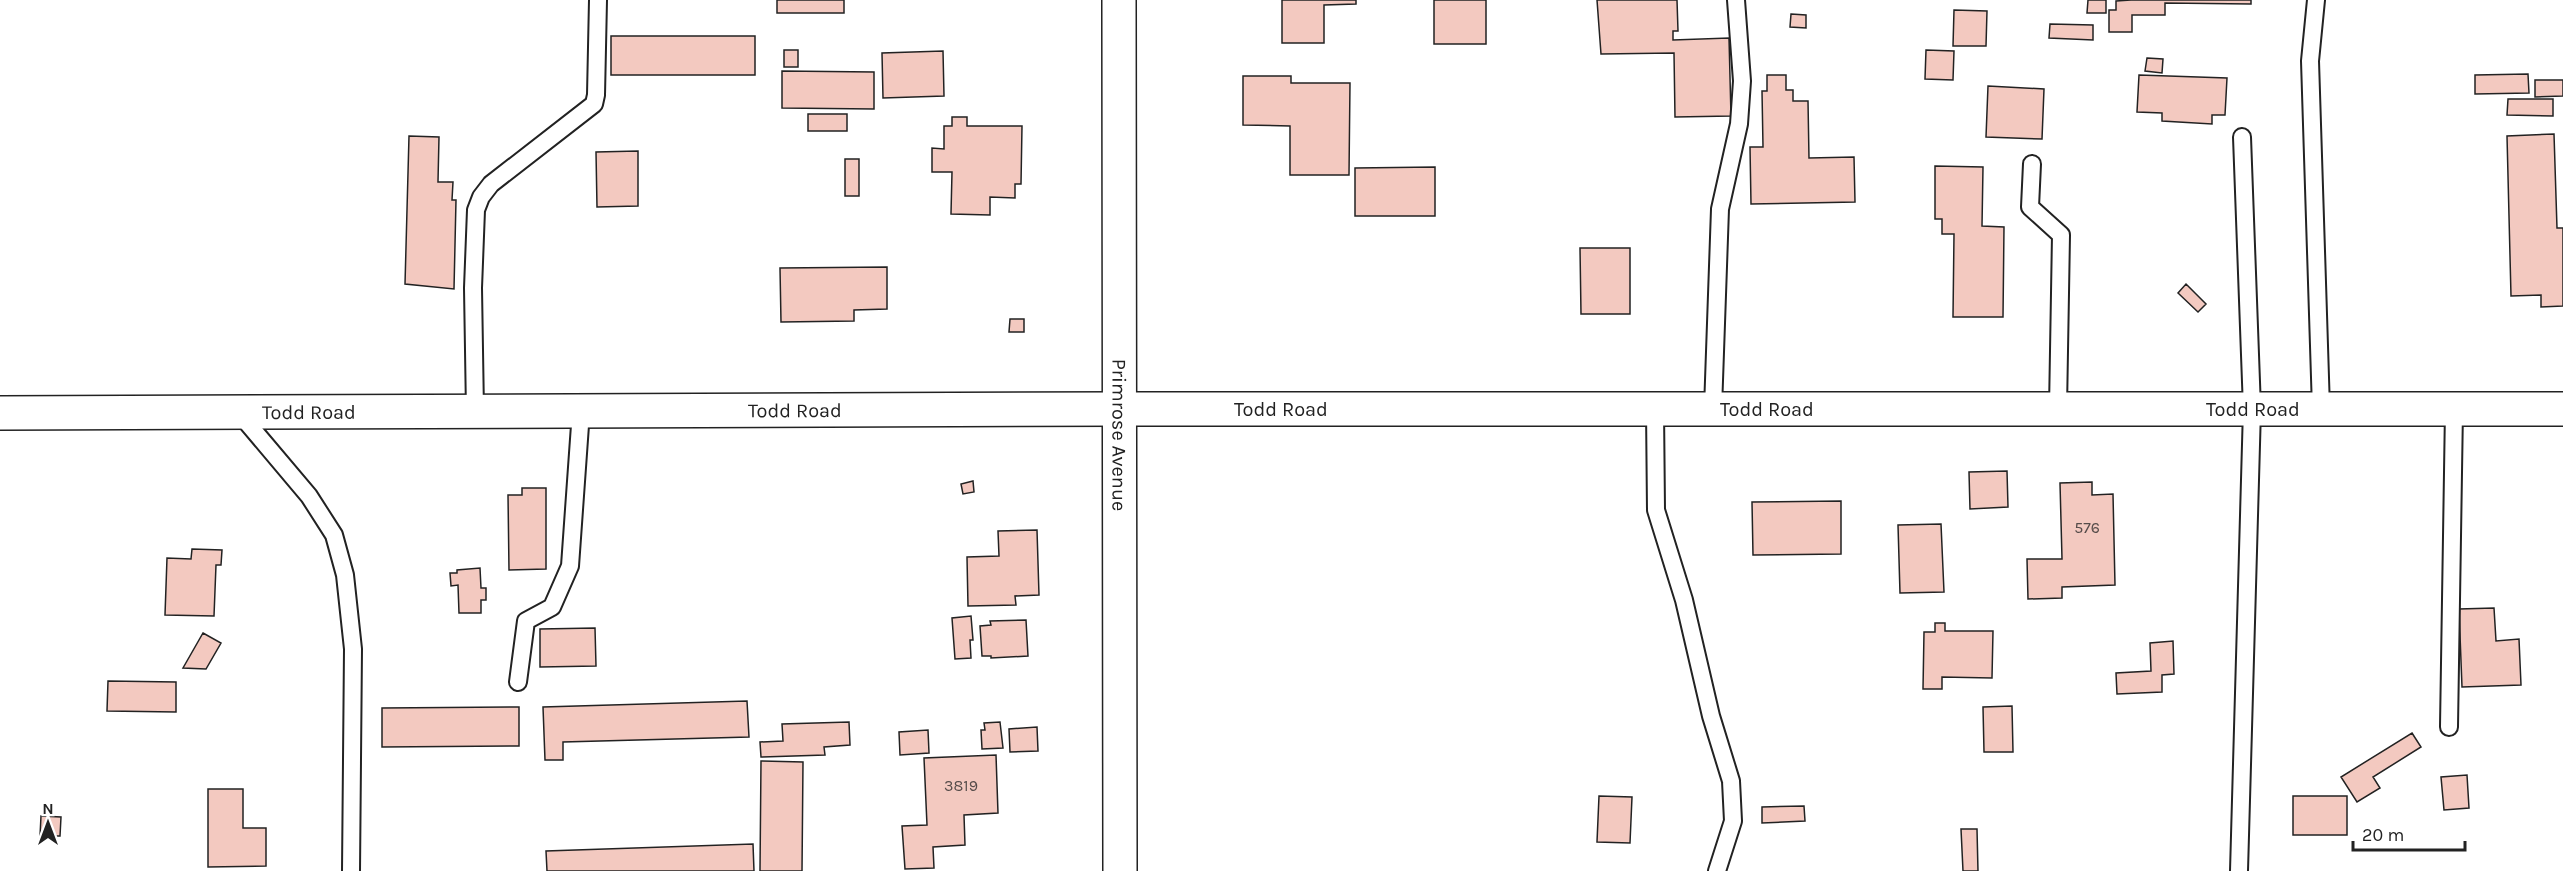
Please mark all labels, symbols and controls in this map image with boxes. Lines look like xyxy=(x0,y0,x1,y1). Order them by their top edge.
street label: Primrose Avenue xyxy=(1107,359,1131,511)
street label: Todd Road xyxy=(1234,398,1328,421)
street label: Todd Road xyxy=(1720,398,1814,421)
street label: Todd Road xyxy=(2206,398,2300,421)
street label: Todd Road xyxy=(748,399,842,422)
street label: Todd Road xyxy=(262,401,356,424)
house number: 576 xyxy=(2074,518,2100,537)
house number: 3819 xyxy=(944,776,978,795)
north arrow xyxy=(18,793,78,853)
text: N xyxy=(42,799,54,818)
scale bar xyxy=(2353,814,2466,852)
text: 20 m xyxy=(2362,824,2404,846)

